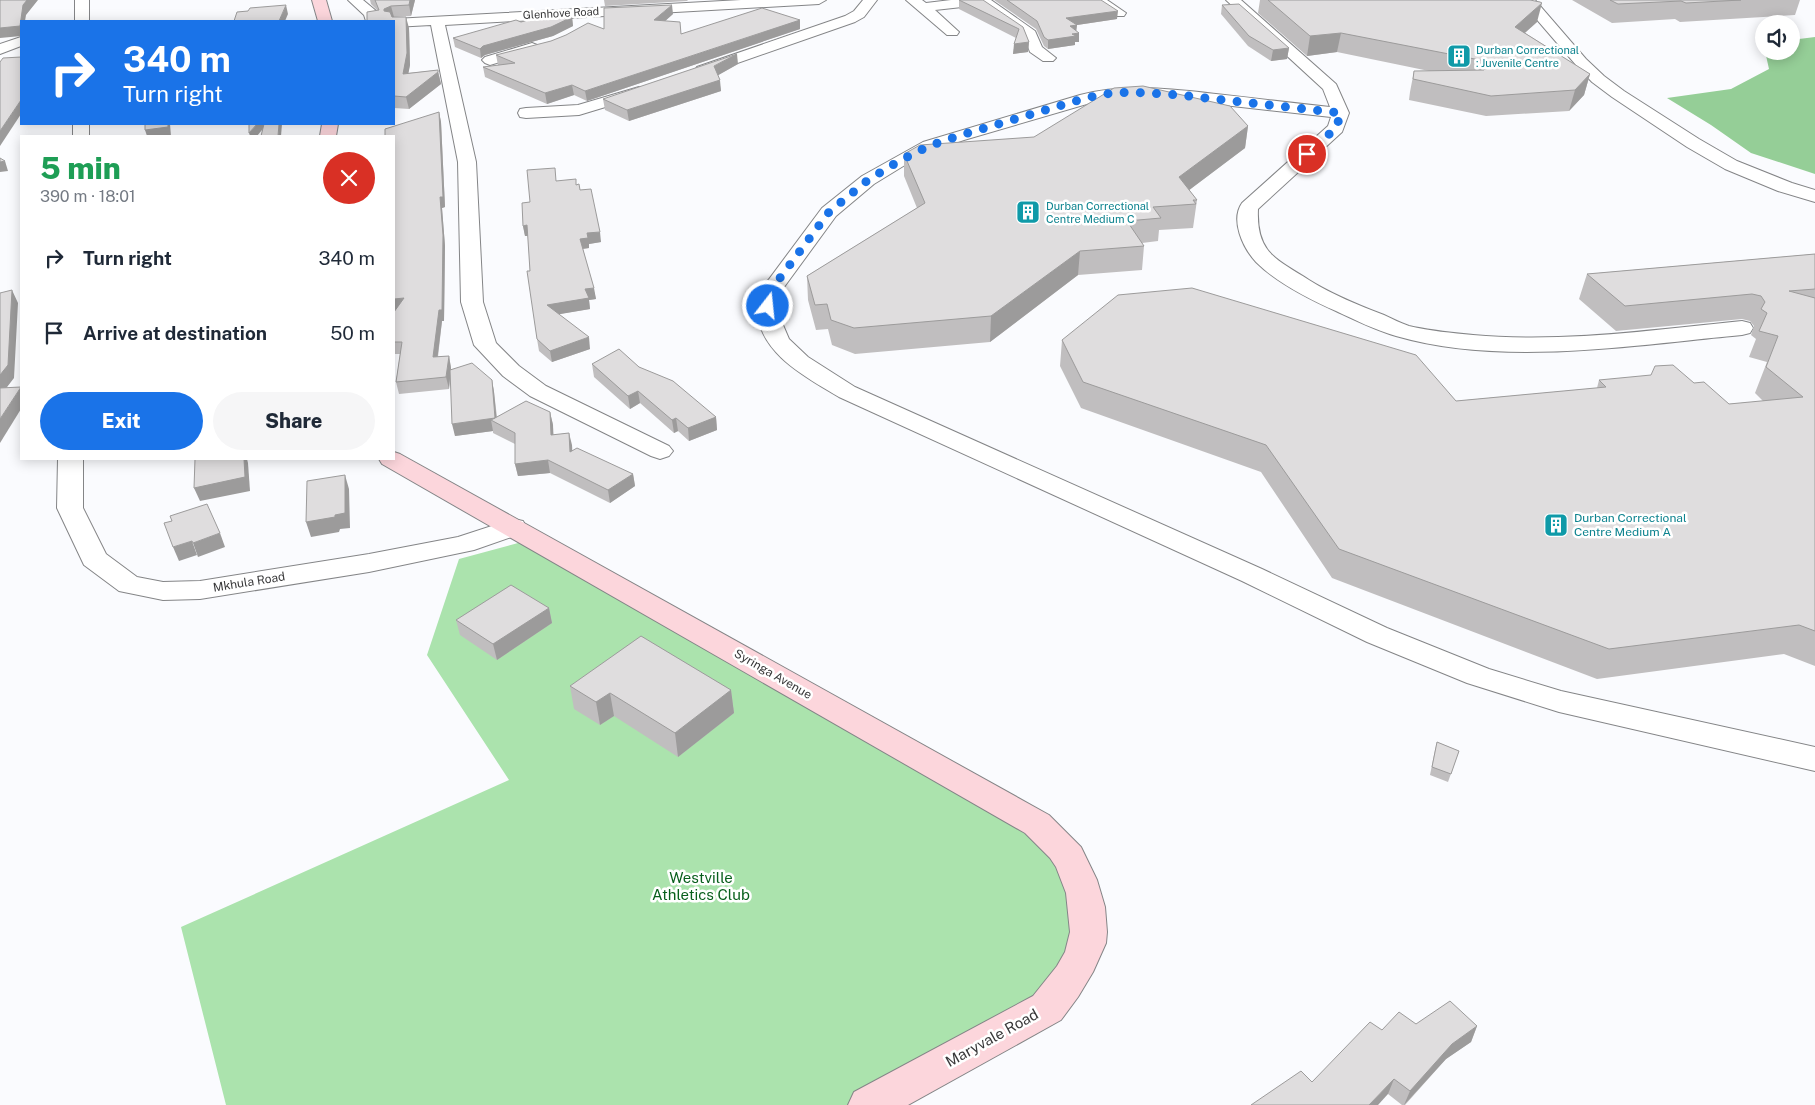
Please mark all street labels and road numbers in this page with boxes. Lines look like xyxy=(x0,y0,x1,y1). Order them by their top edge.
street label: Glenhove Road xyxy=(522,5,600,21)
street label: Mkhula Road xyxy=(212,569,286,595)
street label: Syringa Avenue xyxy=(732,646,814,702)
street label: Maryvale Road xyxy=(943,1005,1041,1070)

